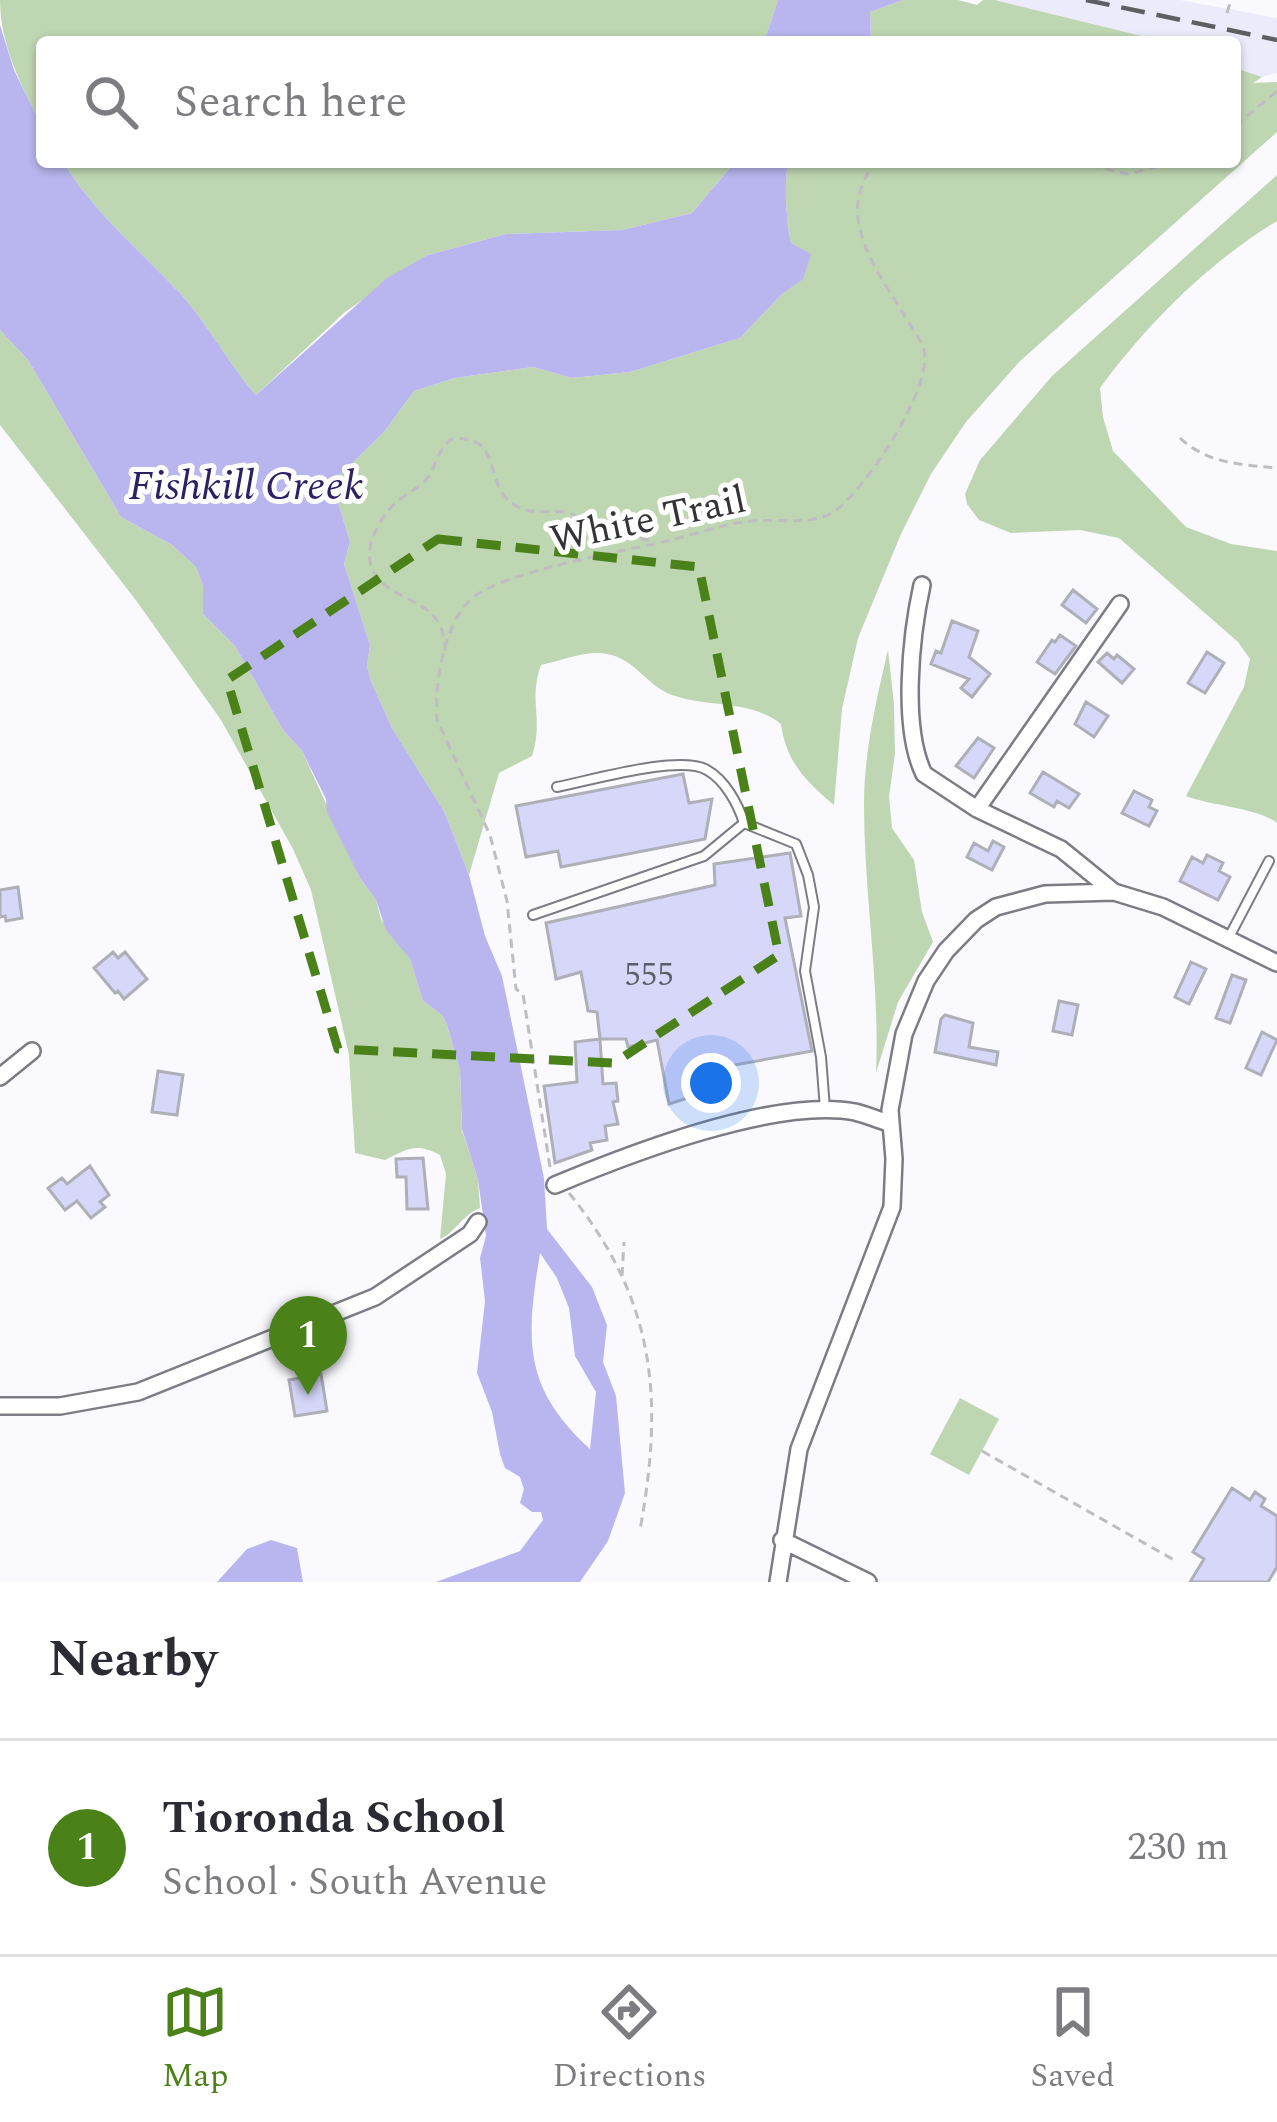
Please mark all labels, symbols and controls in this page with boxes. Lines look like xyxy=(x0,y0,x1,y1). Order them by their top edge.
search box xyxy=(36,36,1241,168)
text: Search here xyxy=(174,68,407,137)
icon: search xyxy=(78,69,144,135)
water label: Fishkill Creek xyxy=(128,455,364,518)
street label: White Trail xyxy=(544,470,752,570)
house number: 555 xyxy=(624,950,674,1000)
your location xyxy=(681,1053,741,1113)
pin: 1 xyxy=(269,1296,347,1395)
text: Nearby xyxy=(48,1621,217,1699)
text: Tioronda School xyxy=(162,1784,506,1853)
text: 1 xyxy=(76,1818,98,1877)
text: 230 m xyxy=(1127,1818,1229,1877)
text: School · South Avenue xyxy=(162,1853,547,1912)
tab: Map xyxy=(162,1979,228,2101)
tab: Directions xyxy=(552,1979,706,2101)
tab: Saved xyxy=(1030,1979,1115,2101)

